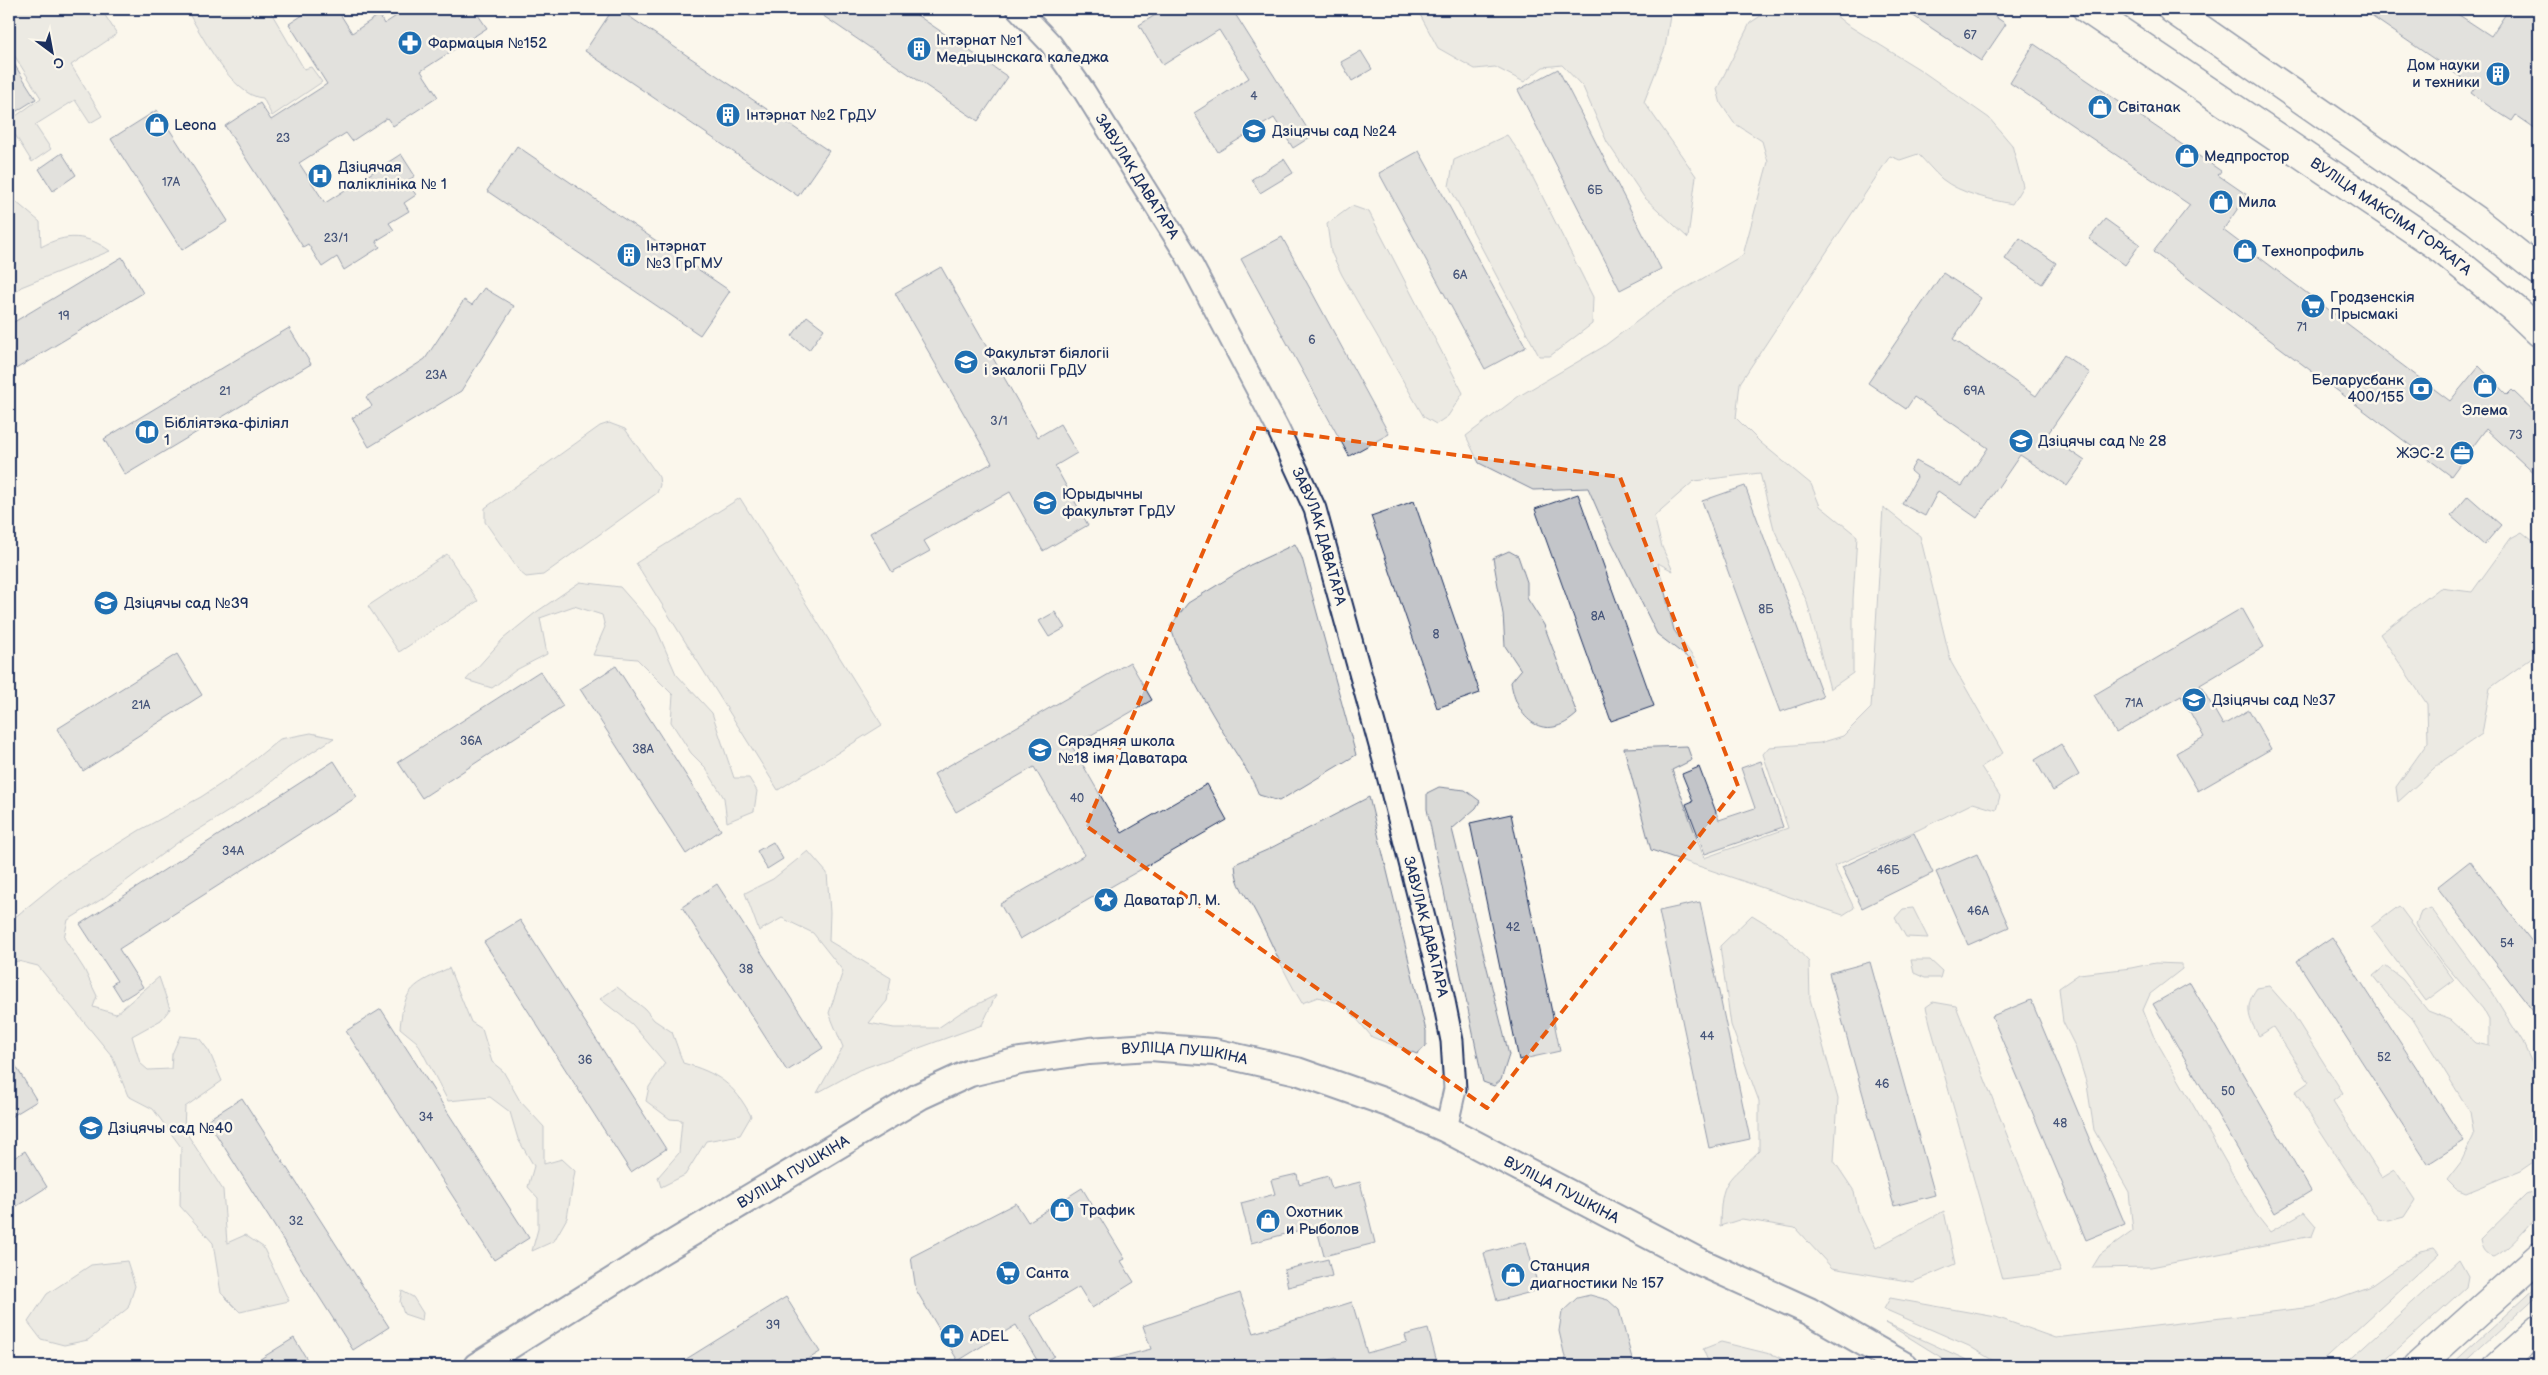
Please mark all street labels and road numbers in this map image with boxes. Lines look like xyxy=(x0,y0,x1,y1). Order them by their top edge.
street label: ЗАВУЛАК ДАВАТАРА xyxy=(1091,110,1184,244)
street label: ВУЛІЦА МАКСІМА ГОРКАГА xyxy=(2306,154,2476,281)
street label: ЗАВУЛАК ДАВАТАРА xyxy=(1287,465,1350,608)
street label: ЗАВУЛАК ДАВАТАРА xyxy=(1399,855,1452,1000)
street label: ВУЛІЦА ПУШКІНА xyxy=(1121,1038,1250,1070)
street label: ВУЛІЦА ПУШКІНА xyxy=(734,1131,854,1213)
street label: ВУЛІЦА ПУШКІНА xyxy=(1500,1152,1623,1228)

